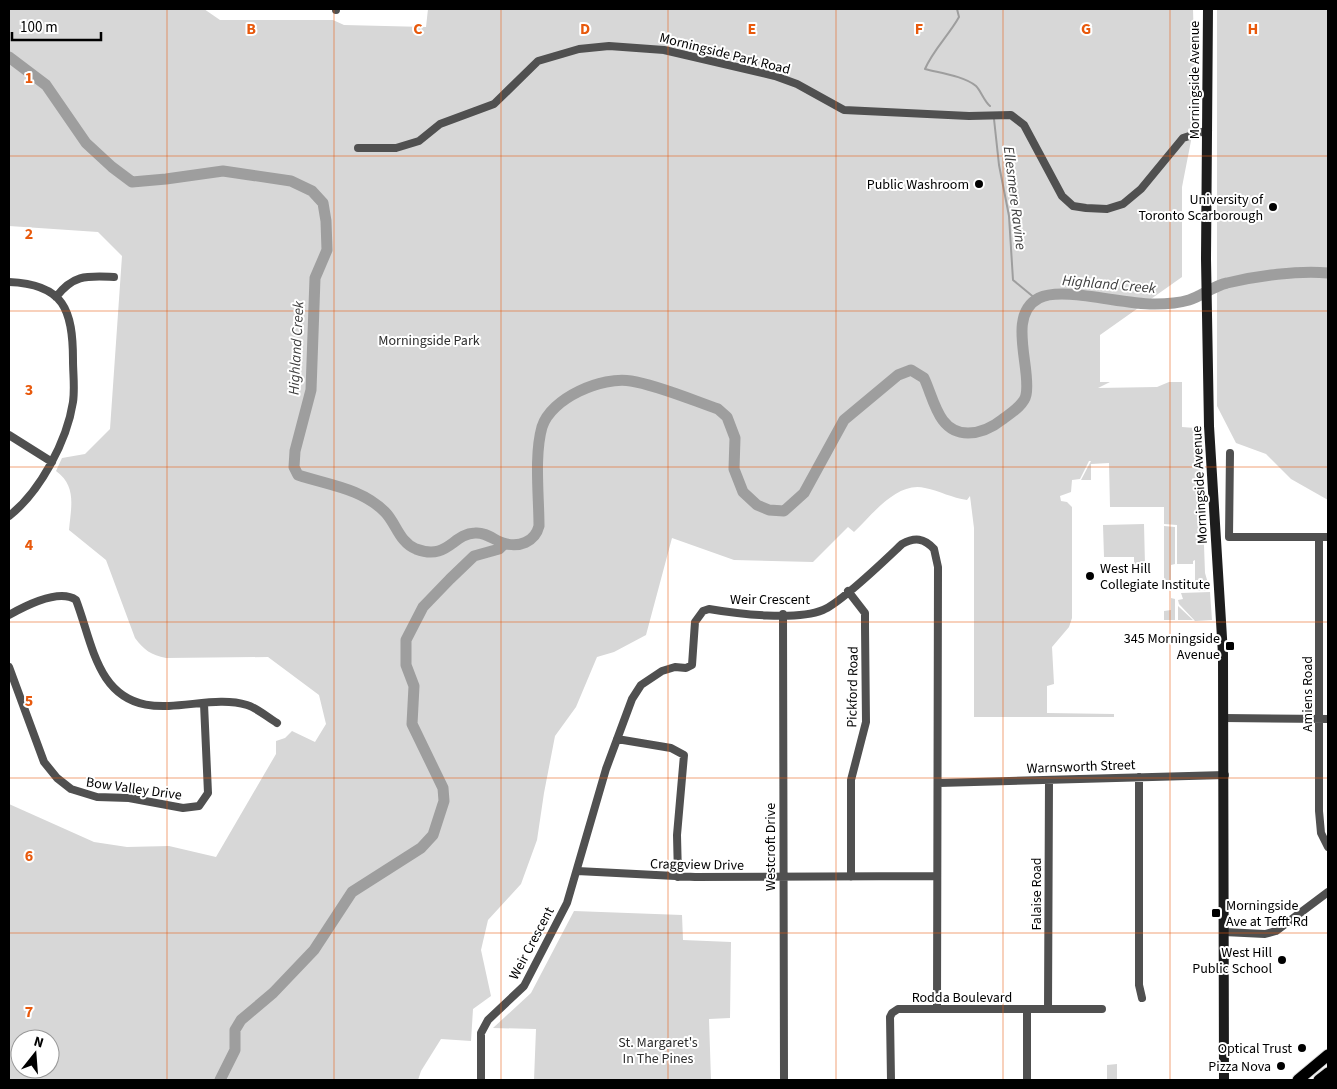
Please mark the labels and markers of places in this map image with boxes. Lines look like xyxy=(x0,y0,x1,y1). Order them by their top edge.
place label: Public Washroom xyxy=(867,175,969,195)
marker: Public Washroom xyxy=(973,178,985,190)
place label: University of Toronto Scarborough xyxy=(1138,190,1264,226)
marker: University of Toronto Scarborough xyxy=(1267,201,1279,213)
place label: West Hill Collegiate Institute xyxy=(1100,559,1210,595)
marker: West Hill Collegiate Institute xyxy=(1084,570,1096,582)
place label: 345 Morningside Avenue xyxy=(1124,629,1220,665)
marker: 345 Morningside Avenue xyxy=(1224,640,1236,652)
place label: Morningside Ave at Tefft Rd xyxy=(1226,896,1308,932)
marker: Morningside Ave at Tefft Rd xyxy=(1210,907,1222,919)
place label: West Hill Public School xyxy=(1192,943,1272,979)
marker: West Hill Public School xyxy=(1276,954,1288,966)
place label: Optical Trust xyxy=(1218,1039,1292,1059)
marker: Optical Trust xyxy=(1296,1042,1308,1054)
place label: Pizza Nova xyxy=(1208,1057,1271,1077)
marker: Pizza Nova xyxy=(1275,1060,1287,1072)

